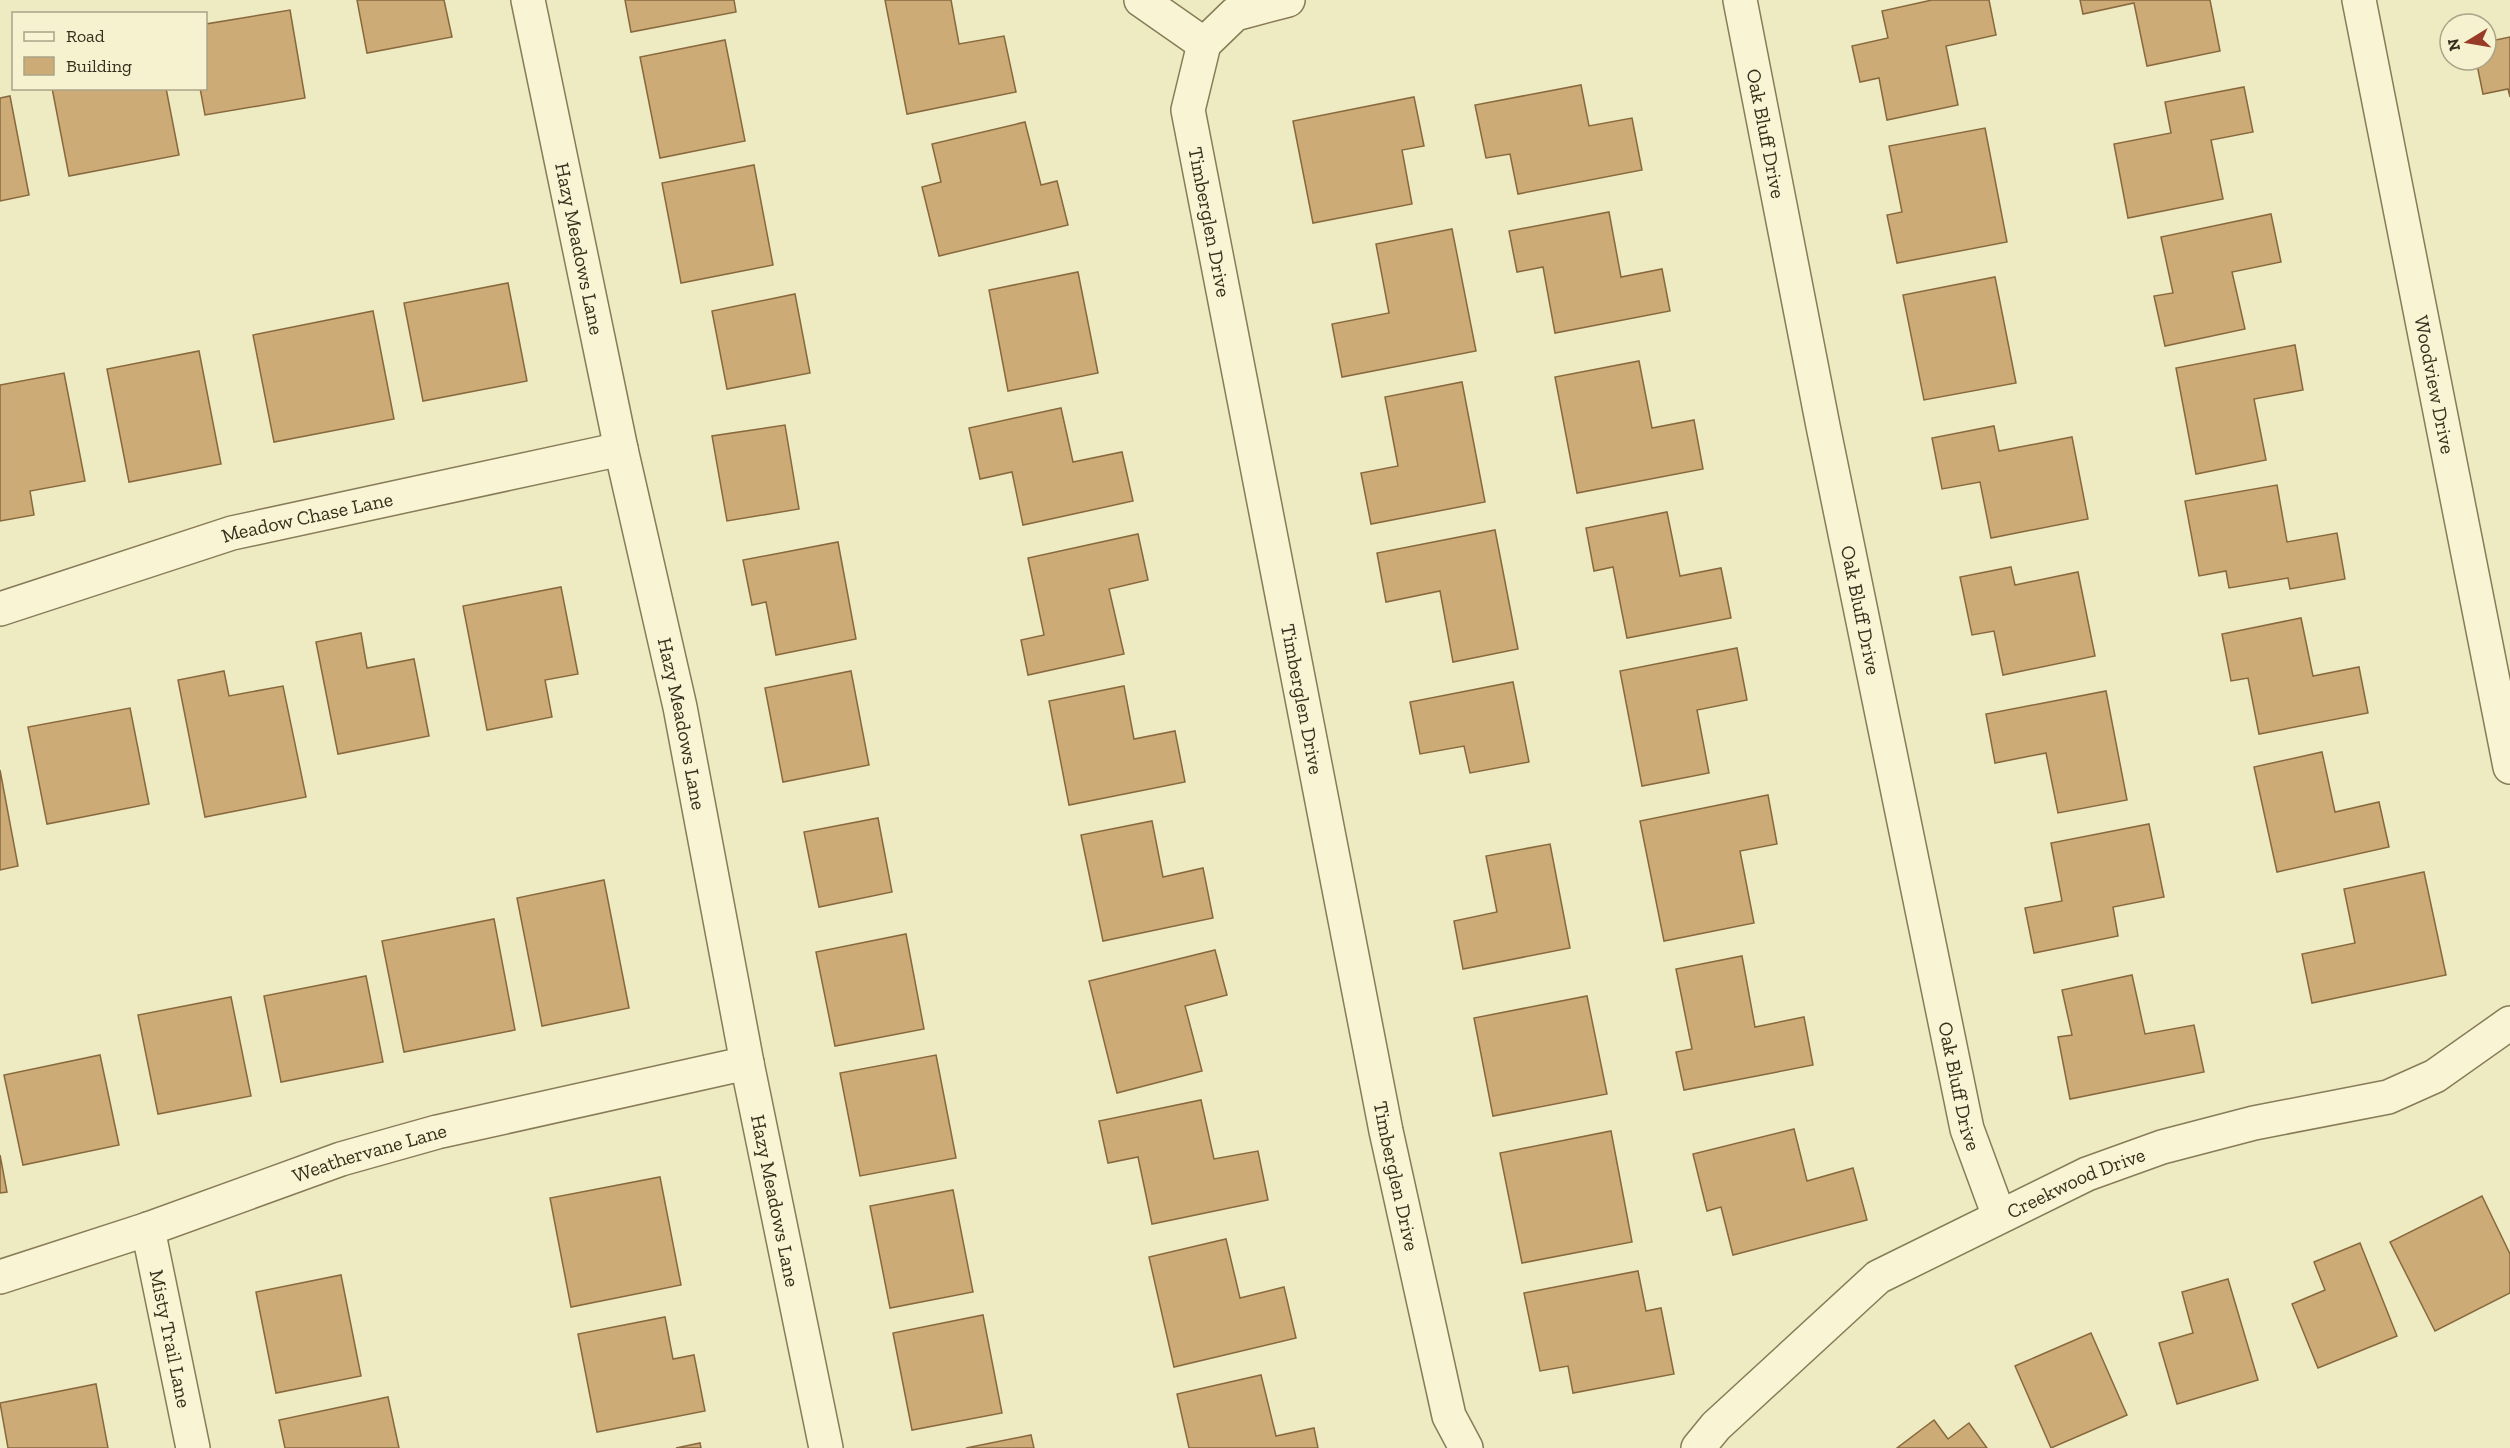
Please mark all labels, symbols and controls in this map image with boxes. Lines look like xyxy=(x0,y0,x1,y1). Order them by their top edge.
legend xyxy=(12,12,207,90)
north arrow xyxy=(2438,12,2498,72)
text: Road xyxy=(66,25,105,47)
text: N xyxy=(2443,37,2464,53)
text: Building xyxy=(66,55,132,77)
street label: Oak Bluff Drive xyxy=(1742,67,1790,200)
street label: Timberglen Drive xyxy=(1183,145,1236,299)
street label: Hazy Meadows Lane xyxy=(550,160,609,337)
street label: Woodview Drive xyxy=(2409,313,2460,456)
street label: Meadow Chase Lane xyxy=(218,487,395,548)
street label: Oak Bluff Drive xyxy=(1836,543,1886,677)
street label: Timberglen Drive xyxy=(1276,622,1329,776)
street label: Hazy Meadows Lane xyxy=(653,635,711,812)
street label: Oak Bluff Drive xyxy=(1933,1019,1986,1154)
street label: Timberglen Drive xyxy=(1368,1099,1424,1253)
street label: Hazy Meadows Lane xyxy=(746,1112,805,1289)
street label: Weathervane Lane xyxy=(289,1118,449,1188)
street label: Creekwood Drive xyxy=(2003,1142,2148,1224)
street label: Misty Trail Lane xyxy=(145,1267,196,1410)

